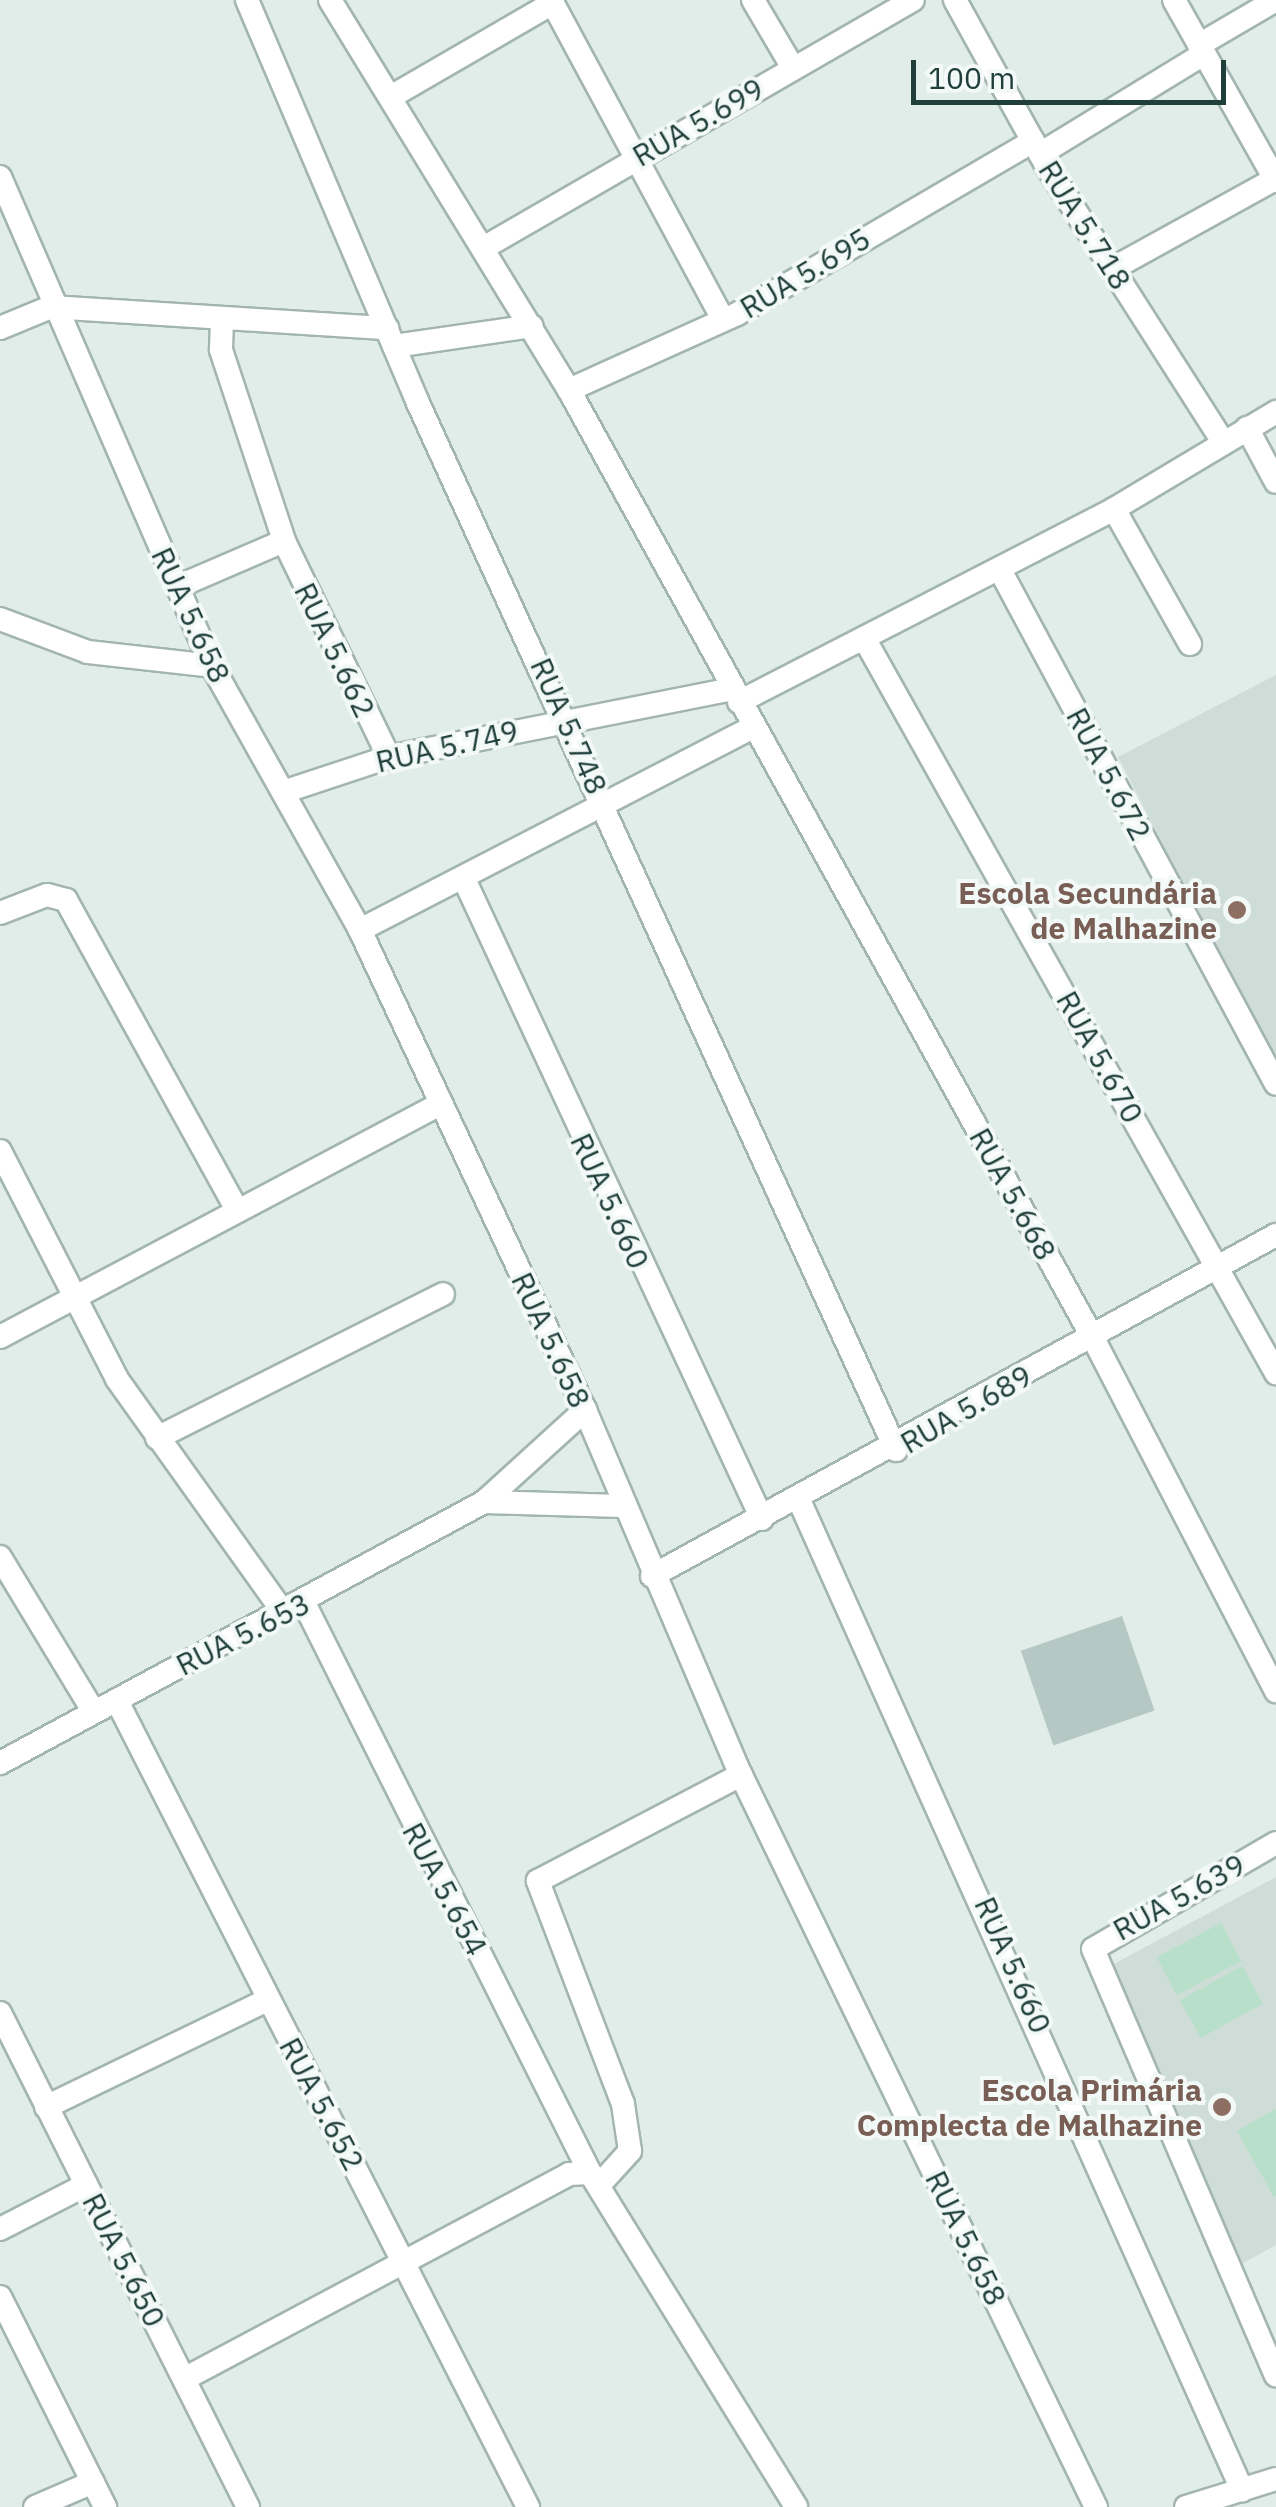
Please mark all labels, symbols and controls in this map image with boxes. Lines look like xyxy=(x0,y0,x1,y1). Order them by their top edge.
scale bar xyxy=(916,40,1231,102)
text: 100 m xyxy=(928,58,1015,97)
street label: RUA 5.699 xyxy=(626,70,770,174)
street label: RUA 5.718 xyxy=(1031,154,1139,296)
street label: RUA 5.695 xyxy=(733,220,877,326)
street label: RUA 5.658 xyxy=(144,542,238,688)
street label: RUA 5.662 xyxy=(287,577,383,723)
street label: RUA 5.748 xyxy=(523,652,615,800)
street label: RUA 5.672 xyxy=(1059,701,1159,847)
street label: RUA 5.749 xyxy=(372,712,522,780)
place label: Escola Secundária de Malhazine xyxy=(958,875,1217,946)
marker: Escola Secundária de Malhazine xyxy=(1226,899,1248,921)
street label: RUA 5.670 xyxy=(1049,985,1151,1129)
street label: RUA 5.668 xyxy=(962,1122,1064,1266)
street label: RUA 5.660 xyxy=(563,1128,657,1274)
street label: RUA 5.658 xyxy=(504,1267,598,1413)
street label: RUA 5.689 xyxy=(894,1357,1038,1461)
street label: RUA 5.653 xyxy=(170,1585,316,1683)
street label: RUA 5.654 xyxy=(395,1816,495,1962)
street label: RUA 5.639 xyxy=(1107,1846,1251,1948)
street label: RUA 5.660 xyxy=(967,1891,1059,2039)
street label: RUA 5.652 xyxy=(272,2031,372,2177)
place label: Escola Primária Complecta de Malhazine xyxy=(857,2072,1202,2142)
marker: Escola Primária Complecta de Malhazine xyxy=(1211,2096,1233,2118)
street label: RUA 5.658 xyxy=(918,2165,1014,2311)
street label: RUA 5.650 xyxy=(75,2187,173,2333)

